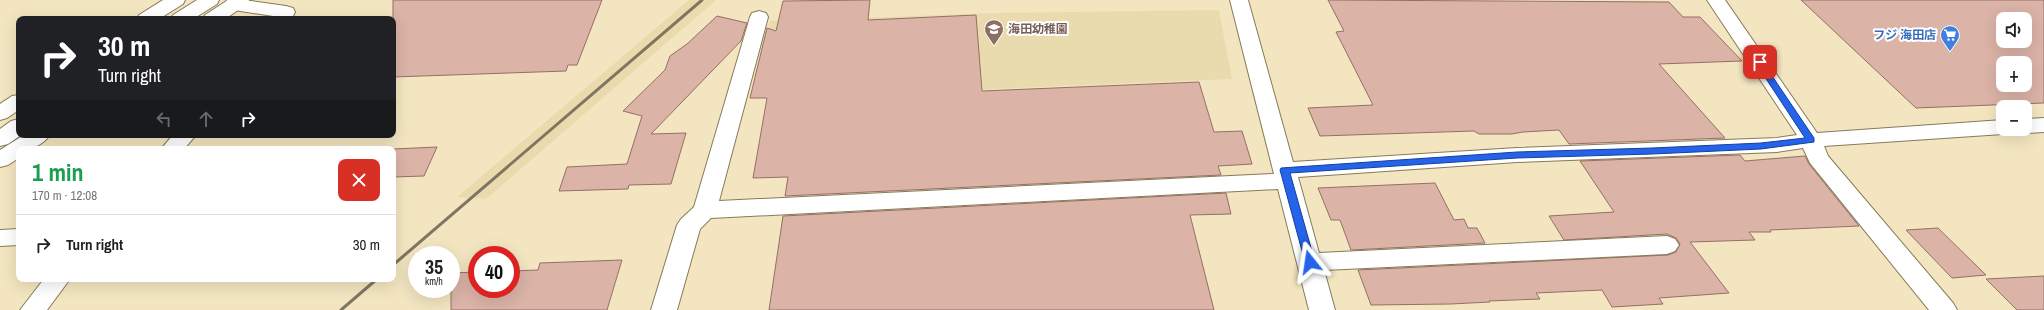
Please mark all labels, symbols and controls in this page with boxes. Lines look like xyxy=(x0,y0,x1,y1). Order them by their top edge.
map controls xyxy=(1996,12,2032,136)
button: sound xyxy=(1996,12,2032,48)
school or university icon: 海田幼稚園 xyxy=(983,18,1005,46)
place label: 海田幼稚園 xyxy=(1008,21,1068,37)
supermarket icon: フジ 海田店 xyxy=(1939,24,1961,52)
text: 30 m xyxy=(98,27,150,65)
place label: フジ 海田店 xyxy=(1873,27,1936,43)
icon: right xyxy=(32,32,84,84)
pin xyxy=(1743,45,1777,79)
icon: arrive xyxy=(1749,51,1771,73)
button: + xyxy=(1996,56,2032,92)
text: Turn right xyxy=(98,63,161,88)
button: − xyxy=(1996,100,2032,136)
icon: left xyxy=(153,108,175,130)
icon: ahead xyxy=(195,108,217,130)
icon: right xyxy=(237,108,259,130)
text: 1 min xyxy=(32,156,83,188)
button: close xyxy=(338,159,380,201)
text: 170 m · 12:08 xyxy=(32,187,97,204)
icon: right xyxy=(32,234,54,256)
text: Turn right xyxy=(66,234,123,255)
text: 30 m xyxy=(353,234,380,255)
position arrow xyxy=(1289,241,1331,283)
speed limit sign: 40 xyxy=(468,246,520,298)
text: 35 xyxy=(425,253,443,280)
text: km/h xyxy=(425,275,443,288)

